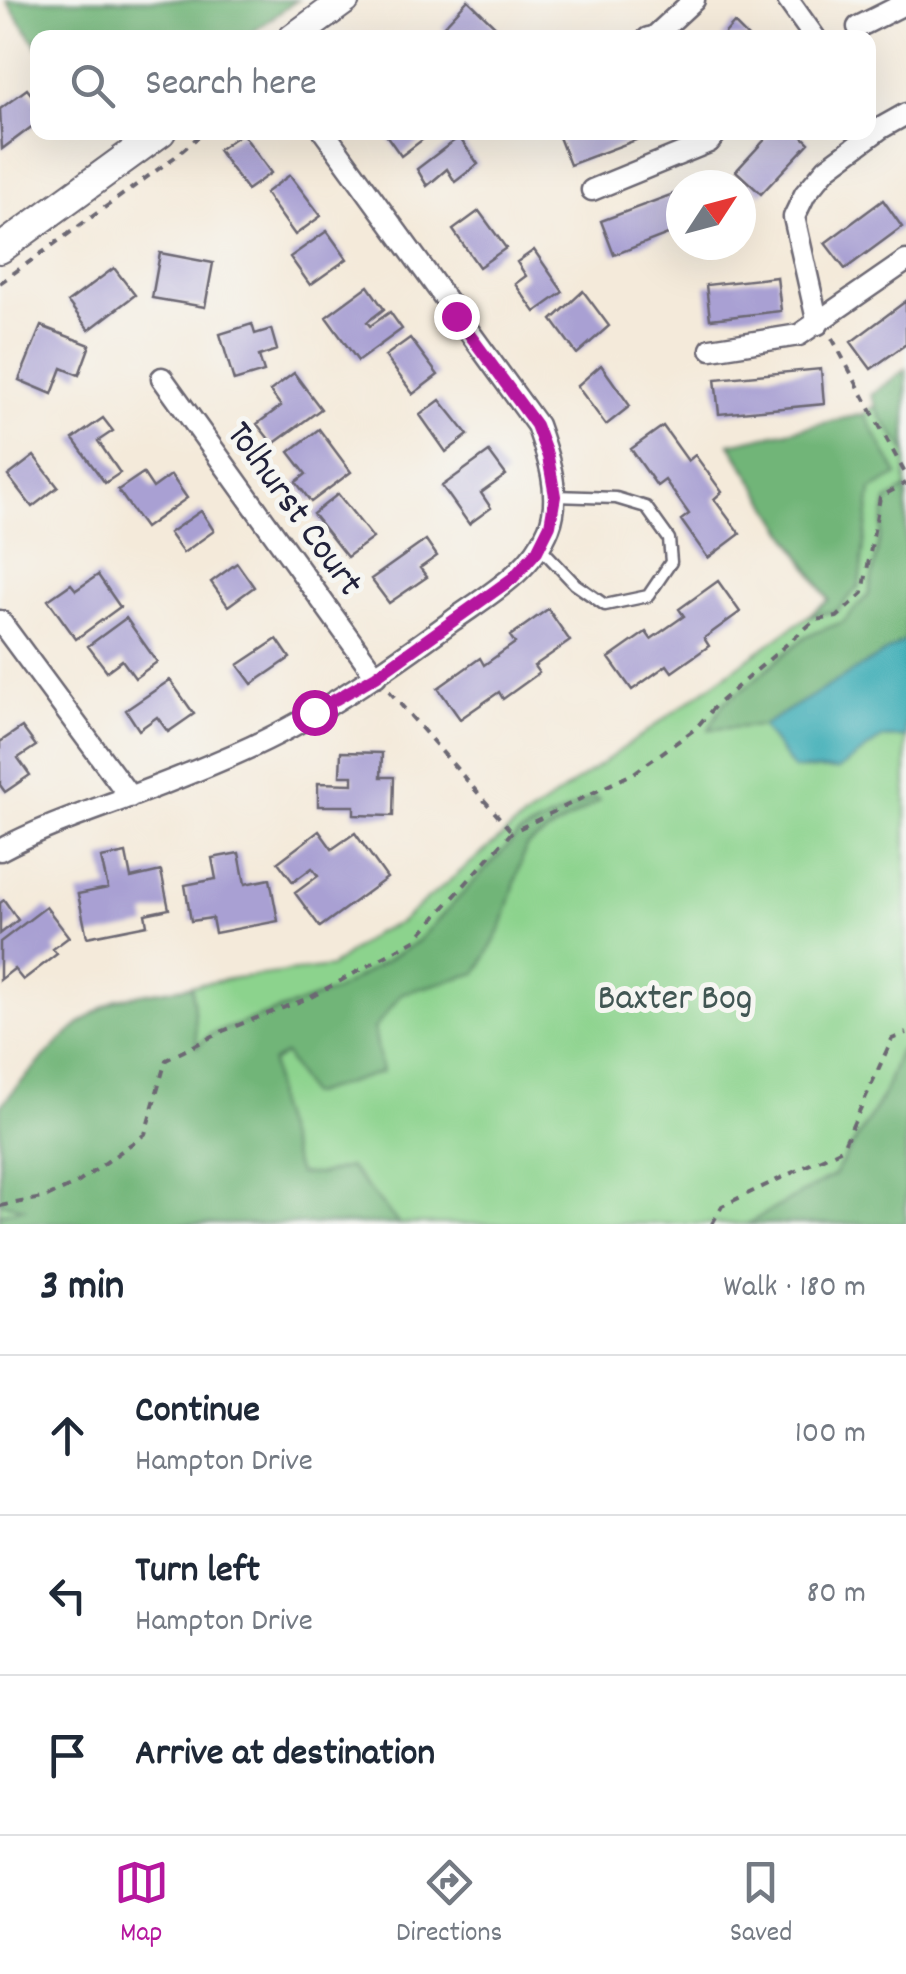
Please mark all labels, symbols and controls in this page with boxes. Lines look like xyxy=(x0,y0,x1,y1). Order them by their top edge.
search box xyxy=(30,30,876,140)
icon: search xyxy=(65,58,120,113)
text: Search here xyxy=(145,58,317,113)
north arrow xyxy=(666,170,756,260)
route end xyxy=(434,294,480,340)
street label: Tolhurst Court xyxy=(210,411,375,609)
route start xyxy=(292,690,338,736)
park label: Baxter Bog xyxy=(597,973,753,1028)
text: 3 min xyxy=(40,1259,124,1319)
text: Walk · 180 m xyxy=(723,1266,866,1312)
text: Continue xyxy=(135,1385,260,1440)
icon: ahead xyxy=(40,1408,95,1463)
text: 100 m xyxy=(795,1412,866,1458)
text: Hampton Drive xyxy=(135,1440,313,1486)
text: Turn left xyxy=(135,1545,260,1600)
icon: left xyxy=(40,1568,95,1623)
text: 80 m xyxy=(806,1572,866,1618)
text: Hampton Drive xyxy=(135,1600,313,1646)
icon: arrive xyxy=(40,1728,95,1783)
text: Arrive at destination xyxy=(135,1728,435,1783)
tab: Map xyxy=(114,1855,169,1955)
tab: Directions xyxy=(396,1855,502,1955)
tab: Saved xyxy=(730,1855,792,1955)

